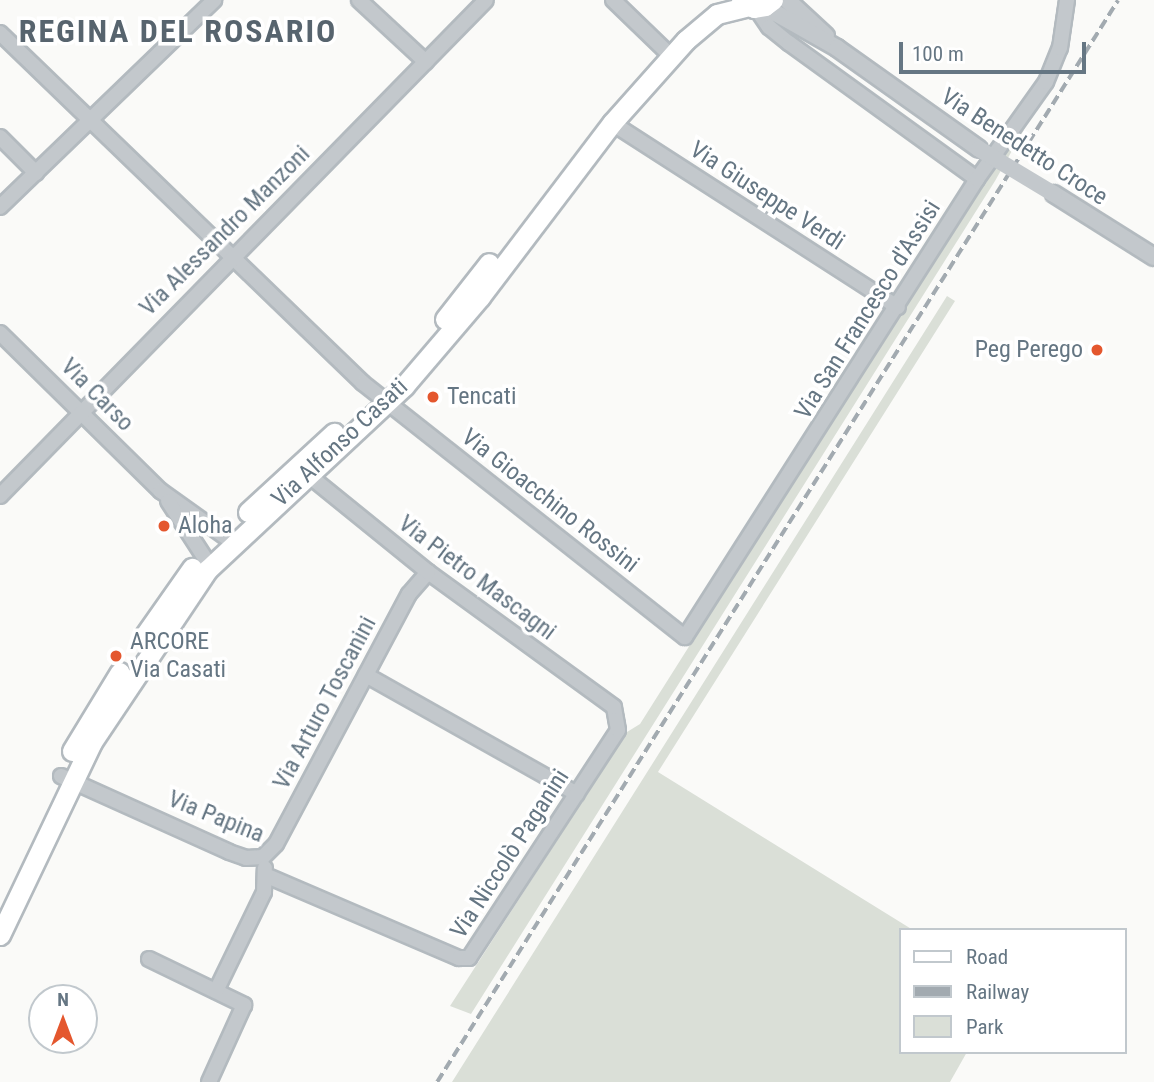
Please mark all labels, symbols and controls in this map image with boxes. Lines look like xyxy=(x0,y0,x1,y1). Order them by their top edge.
district label: REGINA DEL ROSARIO xyxy=(21,12,335,50)
scale bar xyxy=(902,28,1089,72)
text: 100 m xyxy=(912,42,964,66)
street label: Via Benedetto Croce xyxy=(935,82,1113,212)
street label: Via Giuseppe Verdi xyxy=(684,135,850,257)
street label: Via Alessandro Manzoni xyxy=(134,140,316,322)
street label: Via San Francesco d'Assisi xyxy=(789,195,947,425)
place label: Peg Perego xyxy=(975,336,1083,364)
marker: Peg Perego xyxy=(1089,342,1105,358)
street label: Via Carso xyxy=(55,353,139,437)
street label: Via Alfonso Casati xyxy=(266,373,414,513)
place label: Tencati xyxy=(447,383,516,411)
marker: Tencati xyxy=(425,389,441,405)
street label: Via Gioacchino Rossini xyxy=(456,423,644,579)
street label: Via Pietro Mascagni xyxy=(393,509,561,647)
place label: Aloha xyxy=(178,512,232,540)
marker: Aloha xyxy=(156,518,172,534)
street label: Via Arturo Toscanini xyxy=(267,611,383,795)
place label: ARCORE Via Casati xyxy=(130,628,226,684)
marker: ARCORE Via Casati xyxy=(108,648,124,664)
street label: Via Niccolò Paganini xyxy=(445,764,575,944)
street label: Via Papina xyxy=(164,785,268,849)
legend xyxy=(898,928,1126,1054)
text: Road xyxy=(966,945,1008,969)
text: Railway xyxy=(966,980,1029,1004)
north arrow xyxy=(28,984,98,1054)
text: N xyxy=(57,988,69,1011)
text: Park xyxy=(966,1015,1003,1039)

